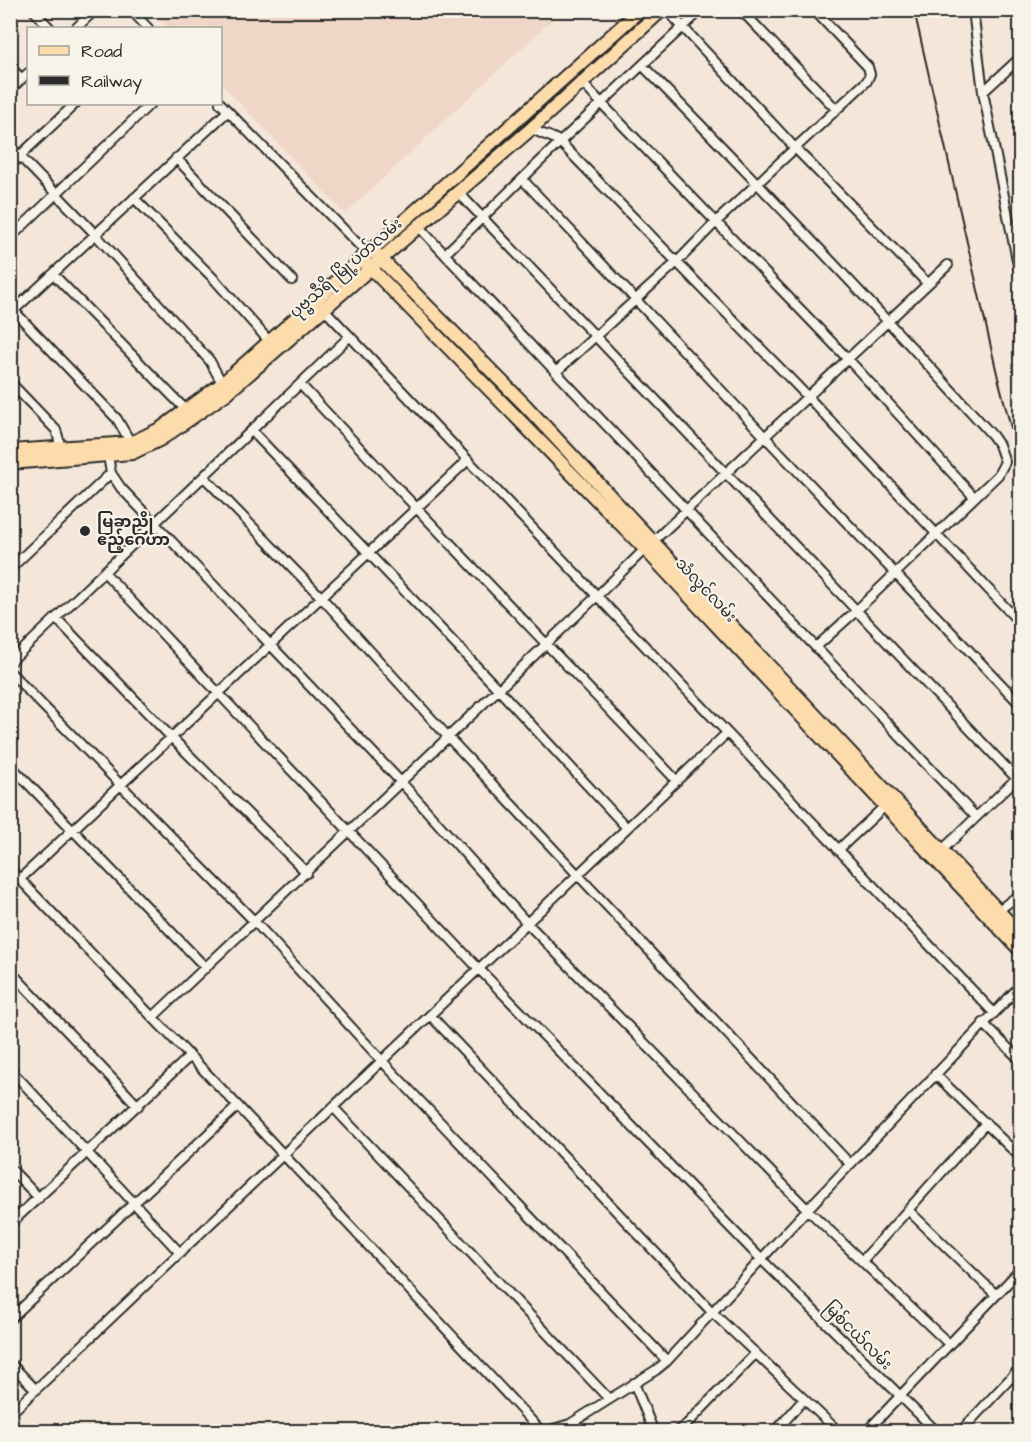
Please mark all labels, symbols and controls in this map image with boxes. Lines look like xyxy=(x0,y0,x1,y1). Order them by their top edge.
legend xyxy=(27,27,222,105)
text: Road xyxy=(81,39,122,64)
text: Railway xyxy=(81,69,142,95)
street label: ပုဗ္ဗသီရိ မြို့ပတ်လမ်း xyxy=(284,212,409,325)
place label: မြခွာညို ဧည့်ဂေဟာ xyxy=(97,511,170,553)
marker: မြခွာညို ဧည့်ဂေဟာ xyxy=(78,524,92,538)
street label: သံလွင်လမ်း xyxy=(669,552,742,628)
street label: မြစ်ငယ်လမ်း xyxy=(818,1296,898,1376)

